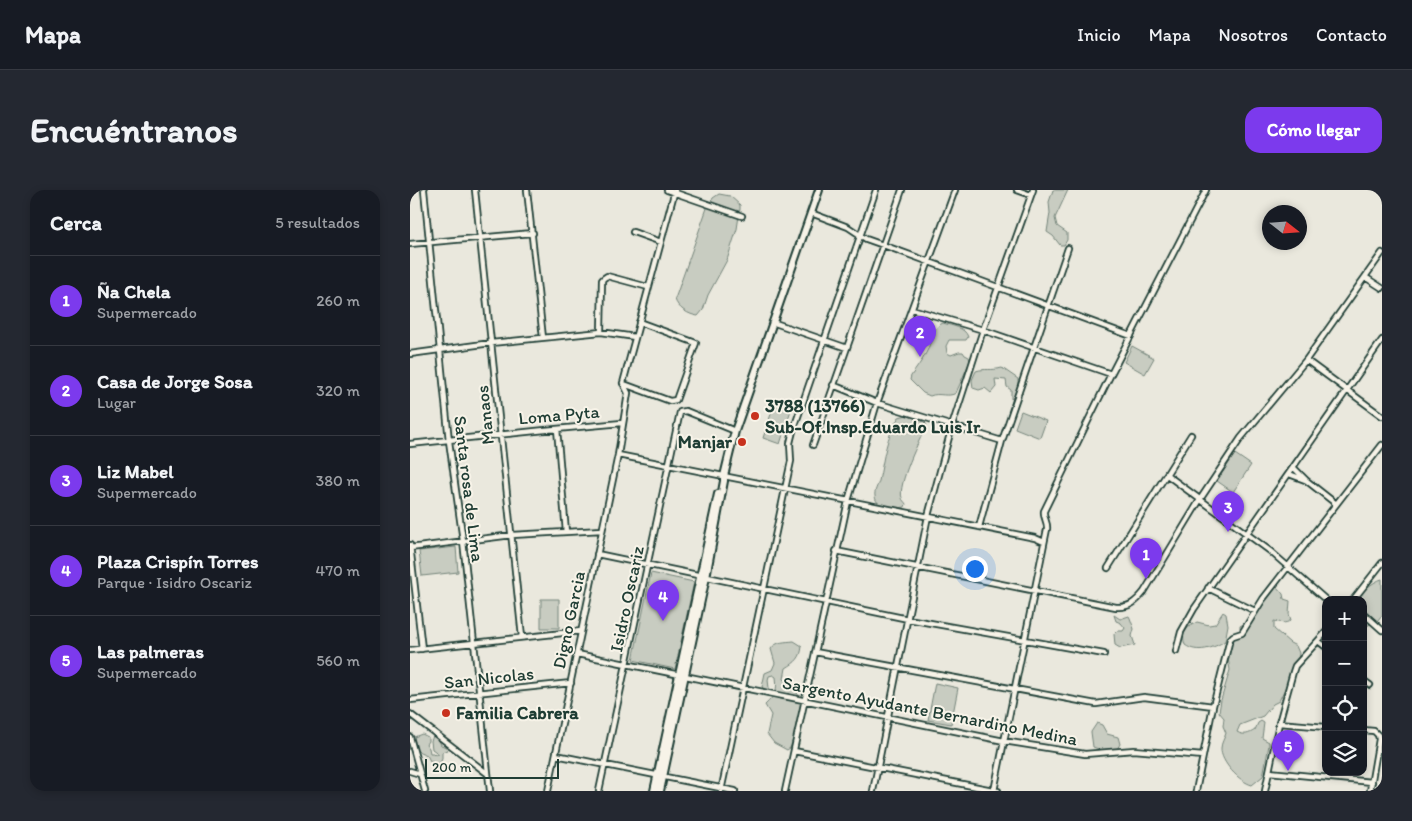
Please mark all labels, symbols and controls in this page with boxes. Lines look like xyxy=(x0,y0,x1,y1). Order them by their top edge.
text: Mapa xyxy=(25,20,81,49)
text: Inicio xyxy=(1077,24,1121,46)
text: Mapa xyxy=(1149,24,1191,46)
text: Nosotros xyxy=(1219,24,1288,46)
text: Contacto xyxy=(1316,24,1387,46)
button: Cómo llegar xyxy=(1245,107,1382,153)
text: Encuéntranos xyxy=(30,109,238,151)
north arrow xyxy=(1262,205,1307,250)
text: Cerca xyxy=(50,210,102,235)
text: 5 resultados xyxy=(275,213,360,232)
text: Ña Chela xyxy=(97,280,171,303)
text: 1 xyxy=(62,291,70,310)
text: 260 m xyxy=(316,291,360,310)
text: Supermercado xyxy=(97,303,197,322)
pin: 2 xyxy=(904,316,936,357)
text: Casa de Jorge Sosa xyxy=(97,370,253,393)
text: 2 xyxy=(62,381,70,400)
text: 320 m xyxy=(316,381,360,400)
street label: Manaos xyxy=(471,384,499,446)
text: Lugar xyxy=(97,393,136,412)
place label: 3788 (13766) Sub-Of.Insp.Eduardo Luis Ir xyxy=(765,395,981,438)
street label: Loma Pyta xyxy=(518,400,601,429)
marker: 3788 (13766) Sub-Of.Insp.Eduardo Luis Ir xyxy=(749,410,761,422)
street label: Santa rosa de Lima xyxy=(449,414,489,564)
place label: Manjar xyxy=(678,431,733,453)
marker: Manjar xyxy=(736,436,748,448)
text: Liz Mabel xyxy=(97,460,174,483)
text: 3 xyxy=(62,471,70,490)
text: 380 m xyxy=(316,471,360,490)
text: Supermercado xyxy=(97,483,197,502)
pin: 3 xyxy=(1212,491,1244,532)
pin: 1 xyxy=(1130,538,1162,579)
street label: Isidro Oscariz xyxy=(605,543,649,654)
text: Plaza Crispín Torres xyxy=(97,550,259,573)
your location xyxy=(962,556,988,582)
text: 4 xyxy=(61,561,71,580)
text: 470 m xyxy=(316,561,360,580)
street label: Digno Garcia xyxy=(548,569,590,671)
text: Parque · Isidro Oscariz xyxy=(97,573,252,592)
pin: 4 xyxy=(647,580,679,621)
map controls xyxy=(1322,596,1367,776)
button: + xyxy=(1322,596,1367,641)
text: Las palmeras xyxy=(97,640,204,663)
button: − xyxy=(1322,641,1367,686)
text: 5 xyxy=(62,651,70,670)
text: 560 m xyxy=(316,651,360,670)
street label: San Nicolas xyxy=(443,662,535,694)
text: Supermercado xyxy=(97,663,197,682)
street label: Sargento Ayudante Bernardino Medina xyxy=(781,672,1080,751)
button: locate xyxy=(1322,686,1367,731)
place label: Familia Cabrera xyxy=(456,702,579,724)
marker: Familia Cabrera xyxy=(440,707,452,719)
pin: 5 xyxy=(1272,730,1304,771)
button: layers xyxy=(1322,731,1367,776)
scale bar xyxy=(425,756,559,779)
text: 200 m xyxy=(432,759,472,776)

